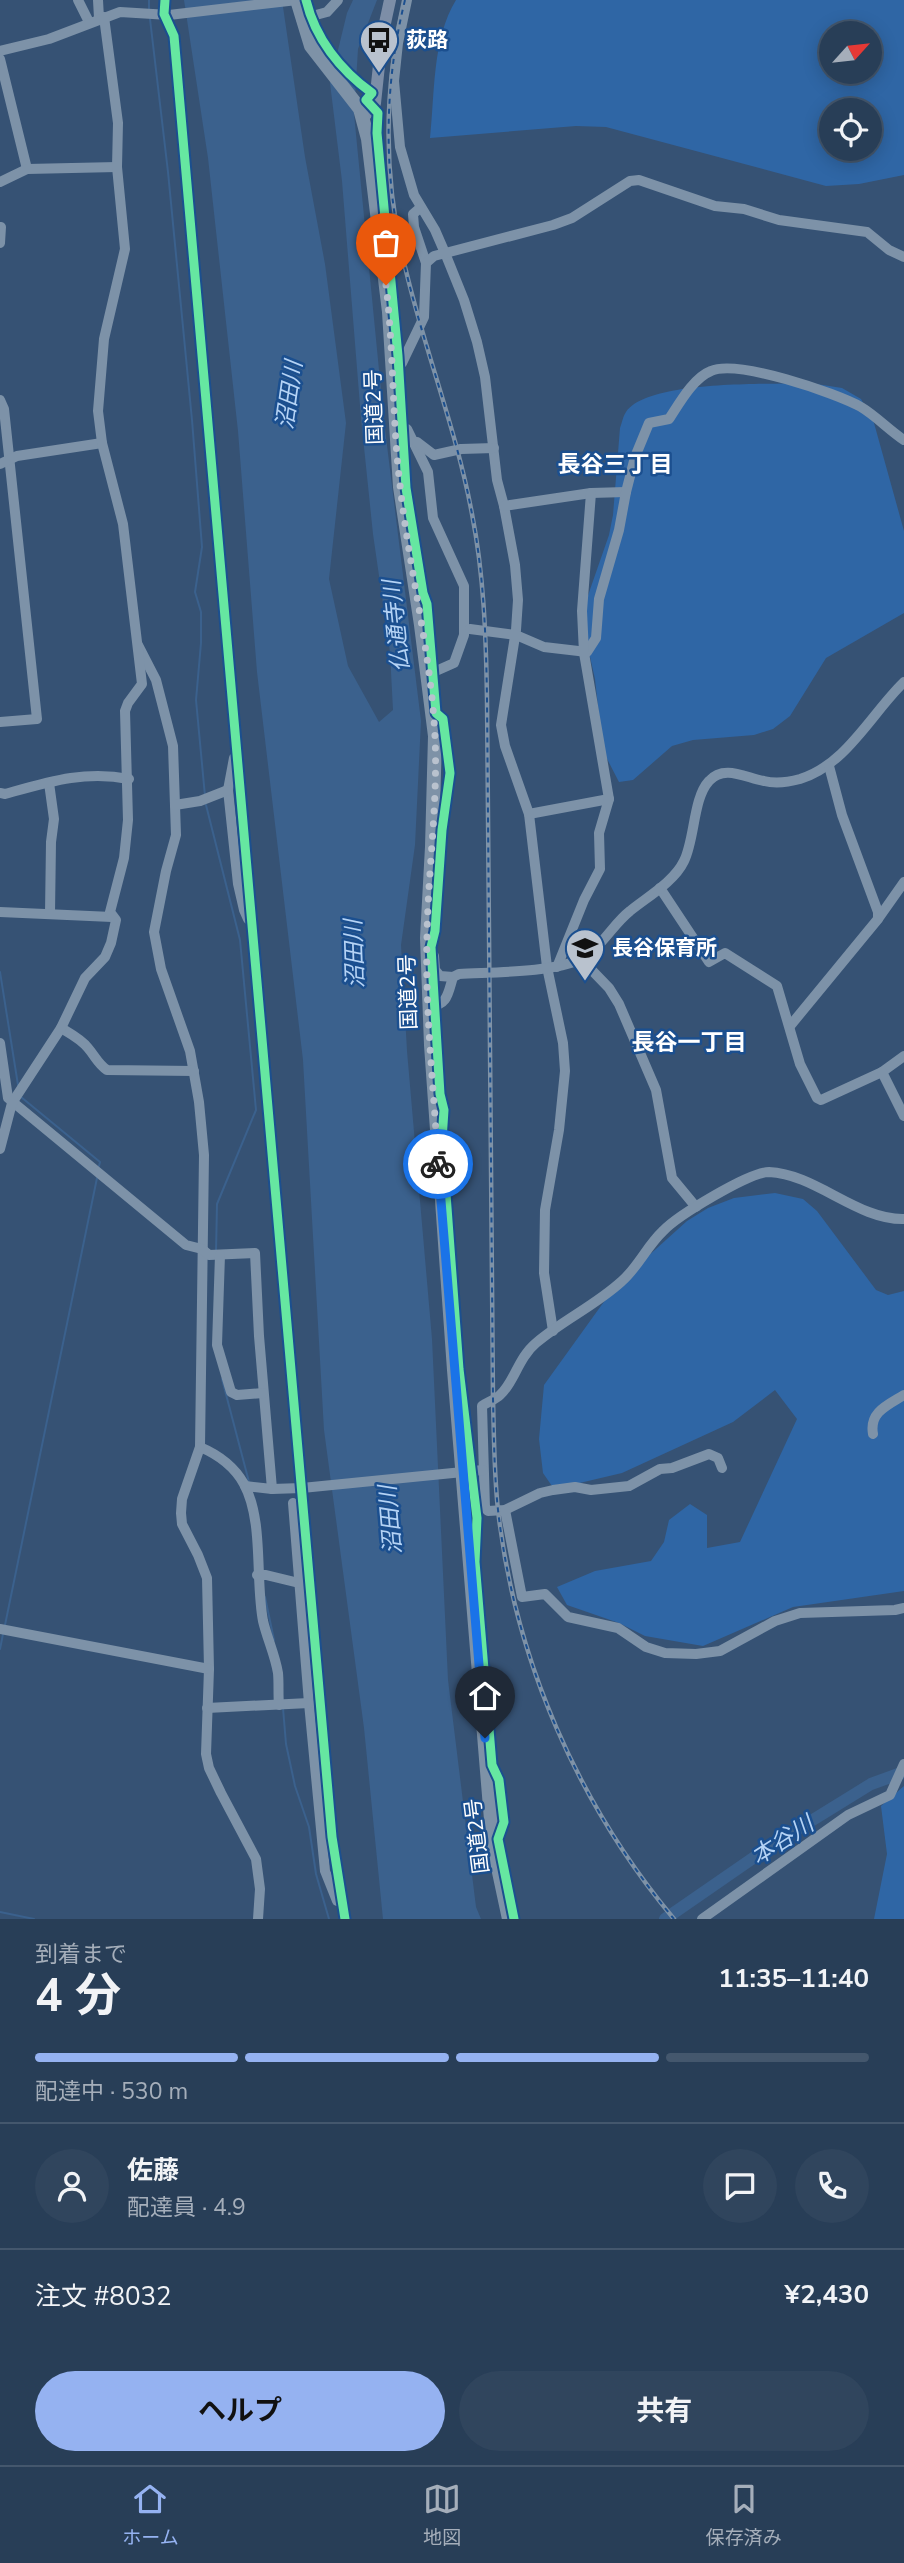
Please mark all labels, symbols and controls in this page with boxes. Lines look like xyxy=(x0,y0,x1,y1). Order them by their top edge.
bus stop icon: 荻路 xyxy=(358,19,400,74)
north arrow xyxy=(819,21,882,84)
map controls xyxy=(819,21,882,161)
place label: 荻路 xyxy=(406,26,448,54)
button: locate xyxy=(819,98,882,161)
pin xyxy=(356,213,416,285)
icon: bag xyxy=(367,224,405,262)
water label: 沼田川 xyxy=(269,356,310,431)
street label: 国道2号 xyxy=(359,369,389,445)
district label: 長谷三丁目 xyxy=(558,449,673,480)
water label: 仏通寺川 xyxy=(376,576,417,673)
water label: 沼田川 xyxy=(338,916,371,989)
school or university icon: 長谷保育所 xyxy=(564,927,606,982)
place label: 長谷保育所 xyxy=(612,934,717,962)
street label: 国道2号 xyxy=(393,954,423,1030)
district label: 長谷一丁目 xyxy=(632,1027,747,1058)
courier xyxy=(403,1129,473,1199)
icon: bike xyxy=(419,1145,457,1183)
water label: 沼田川 xyxy=(372,1481,409,1556)
pin xyxy=(455,1666,515,1738)
icon: home xyxy=(466,1677,504,1715)
street label: 国道2号 xyxy=(458,1797,496,1875)
water label: 本谷川 xyxy=(745,1807,822,1872)
text: 到着まで xyxy=(35,1939,127,1970)
text: 11:35–11:40 xyxy=(718,1961,869,1996)
text: 4 分 xyxy=(35,1964,121,2027)
text: 配達中 · 530 m xyxy=(35,2076,188,2107)
button: person xyxy=(35,2149,109,2223)
button: chat xyxy=(703,2149,777,2223)
button: phone xyxy=(795,2149,869,2223)
text: 佐藤 xyxy=(127,2153,179,2188)
text: 配達員 · 4.9 xyxy=(127,2192,246,2223)
text: ¥2,430 xyxy=(785,2277,869,2312)
text: 注文 #8032 xyxy=(35,2279,172,2314)
button: ヘルプ xyxy=(35,2371,445,2451)
button: 共有 xyxy=(459,2371,869,2451)
tab: ホーム xyxy=(122,2480,179,2551)
tab: 地図 xyxy=(423,2480,461,2551)
tab: 保存済み xyxy=(706,2480,782,2551)

